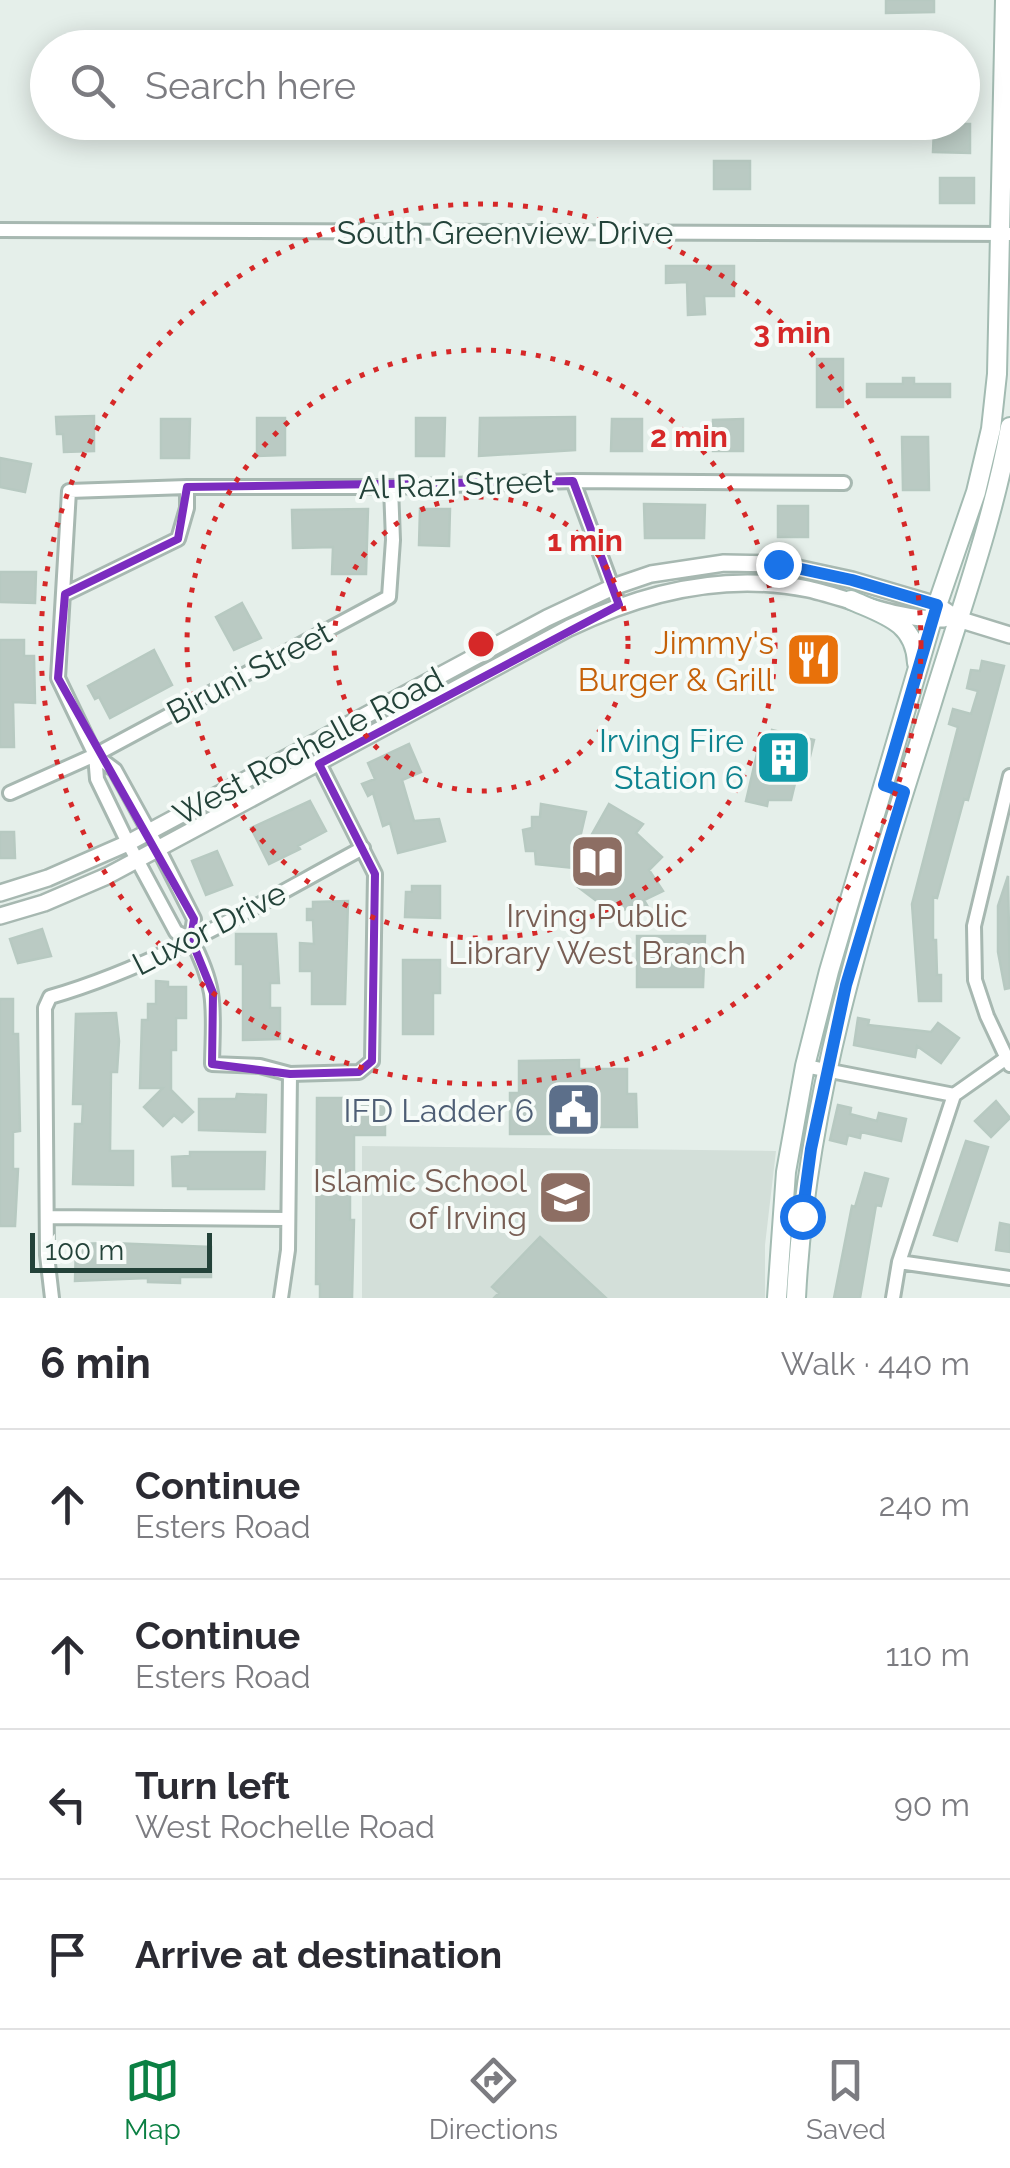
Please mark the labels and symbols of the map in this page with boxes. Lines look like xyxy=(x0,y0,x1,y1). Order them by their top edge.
street label: South Greenview Drive xyxy=(337,214,673,251)
text: 3 min xyxy=(753,315,831,350)
text: 2 min xyxy=(650,419,728,454)
street label: Al Razi Street xyxy=(358,462,554,506)
text: 1 min xyxy=(547,523,623,558)
route end xyxy=(756,542,802,588)
street label: Biruni Street xyxy=(160,613,338,731)
place label: Jimmy's Burger & Grill xyxy=(578,624,774,698)
centre of rings xyxy=(463,626,499,662)
restaurant icon: Jimmy's Burger & Grill xyxy=(783,630,843,690)
street label: West Rochelle Road xyxy=(167,659,449,833)
place label: Irving Fire Station 6 xyxy=(599,722,744,796)
building icon: Irving Fire Station 6 xyxy=(753,728,813,788)
library icon: Irving Public Library West Branch xyxy=(567,831,627,891)
street label: Luxor Drive xyxy=(126,874,292,982)
place label: Irving Public Library West Branch xyxy=(448,897,746,971)
public building icon: IFD Ladder 6 xyxy=(543,1080,603,1140)
place label: IFD Ladder 6 xyxy=(344,1092,534,1129)
place label: Islamic School of Irving xyxy=(313,1162,527,1236)
school or university icon: Islamic School of Irving xyxy=(536,1168,596,1228)
route start xyxy=(780,1194,826,1240)
scale bar xyxy=(30,1228,212,1272)

